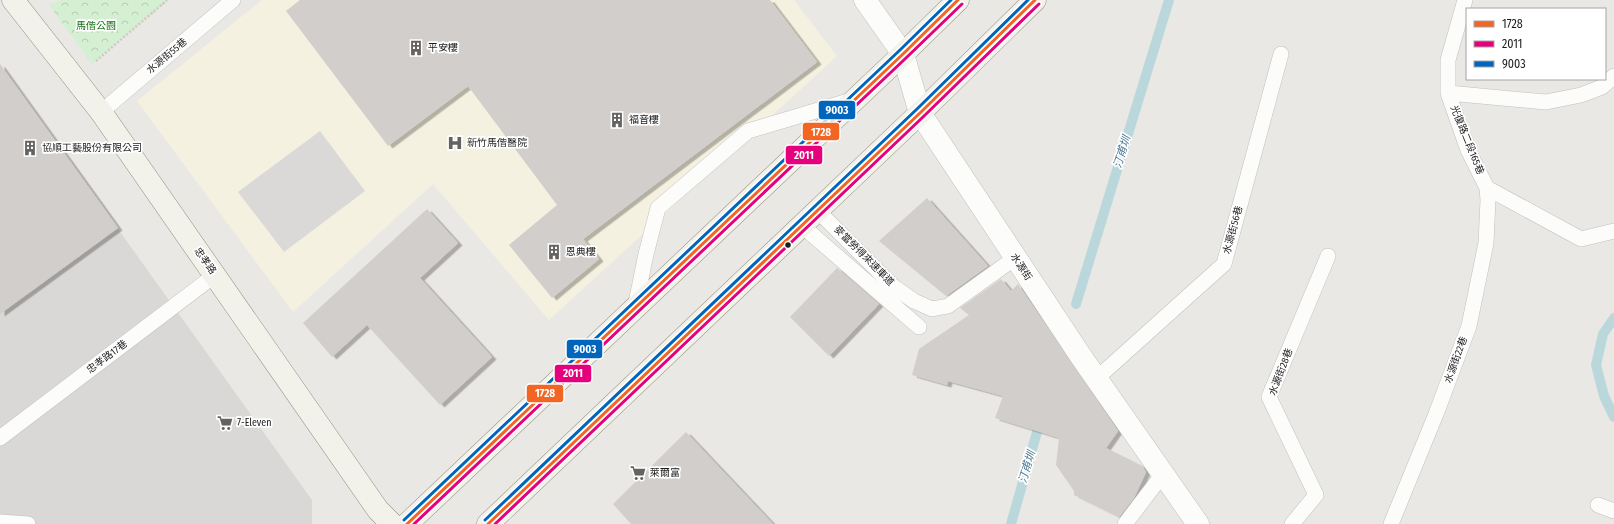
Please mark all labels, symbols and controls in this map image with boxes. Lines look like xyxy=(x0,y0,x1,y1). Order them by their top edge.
legend xyxy=(1466,8,1606,80)
text: 1728 xyxy=(1502,17,1523,31)
park label: 馬偕公園 xyxy=(76,20,116,32)
street label: 水源街55巷 xyxy=(144,36,190,76)
text: 2011 xyxy=(1502,37,1522,51)
building icon: 平安樓 xyxy=(407,39,425,57)
place label: 平安樓 xyxy=(428,42,458,54)
text: 9003 xyxy=(1502,57,1526,71)
line badge: 9003 xyxy=(818,100,856,120)
text: 9003 xyxy=(826,104,848,117)
street label: 光復路二段165巷 xyxy=(1448,104,1486,176)
building icon: 福音樓 xyxy=(608,111,626,129)
place label: 福音樓 xyxy=(629,114,659,126)
line badge: 1728 xyxy=(802,122,840,141)
text: 1728 xyxy=(811,126,831,139)
water label: 汀甫圳 xyxy=(1111,132,1134,170)
hospital icon: 新竹馬偕醫院 xyxy=(446,134,464,152)
place label: 新竹馬偕醫院 xyxy=(467,137,527,149)
building icon: 協順工藝股份有限公司 xyxy=(21,139,39,157)
place label: 協順工藝股份有限公司 xyxy=(42,142,142,154)
line badge: 2011 xyxy=(785,145,823,165)
text: 2011 xyxy=(793,149,814,162)
street label: 水源街56巷 xyxy=(1221,205,1245,255)
street label: 麥當勞得來速車道 xyxy=(831,223,897,289)
unlabelled marker xyxy=(783,240,793,250)
building icon: 恩典樓 xyxy=(545,243,563,261)
street label: 忠孝路 xyxy=(191,245,219,277)
place label: 恩典樓 xyxy=(566,246,596,258)
street label: 水源街 xyxy=(1008,251,1034,283)
street label: 水源街22巷 xyxy=(1442,335,1470,385)
street label: 忠孝路17巷 xyxy=(84,338,130,376)
line badge: 9003 xyxy=(566,339,603,359)
text: 9003 xyxy=(574,343,596,356)
street label: 水源街28巷 xyxy=(1267,347,1295,397)
line badge: 2011 xyxy=(554,364,592,383)
text: 2011 xyxy=(562,367,583,380)
line badge: 1728 xyxy=(526,384,564,403)
text: 1728 xyxy=(535,387,555,400)
supermarket icon: 7-Eleven xyxy=(216,414,234,432)
place label: 7-Eleven xyxy=(237,417,271,429)
water label: 汀甫圳 xyxy=(1016,447,1038,485)
supermarket icon: 萊爾富 xyxy=(629,464,647,482)
place label: 萊爾富 xyxy=(650,467,680,479)

